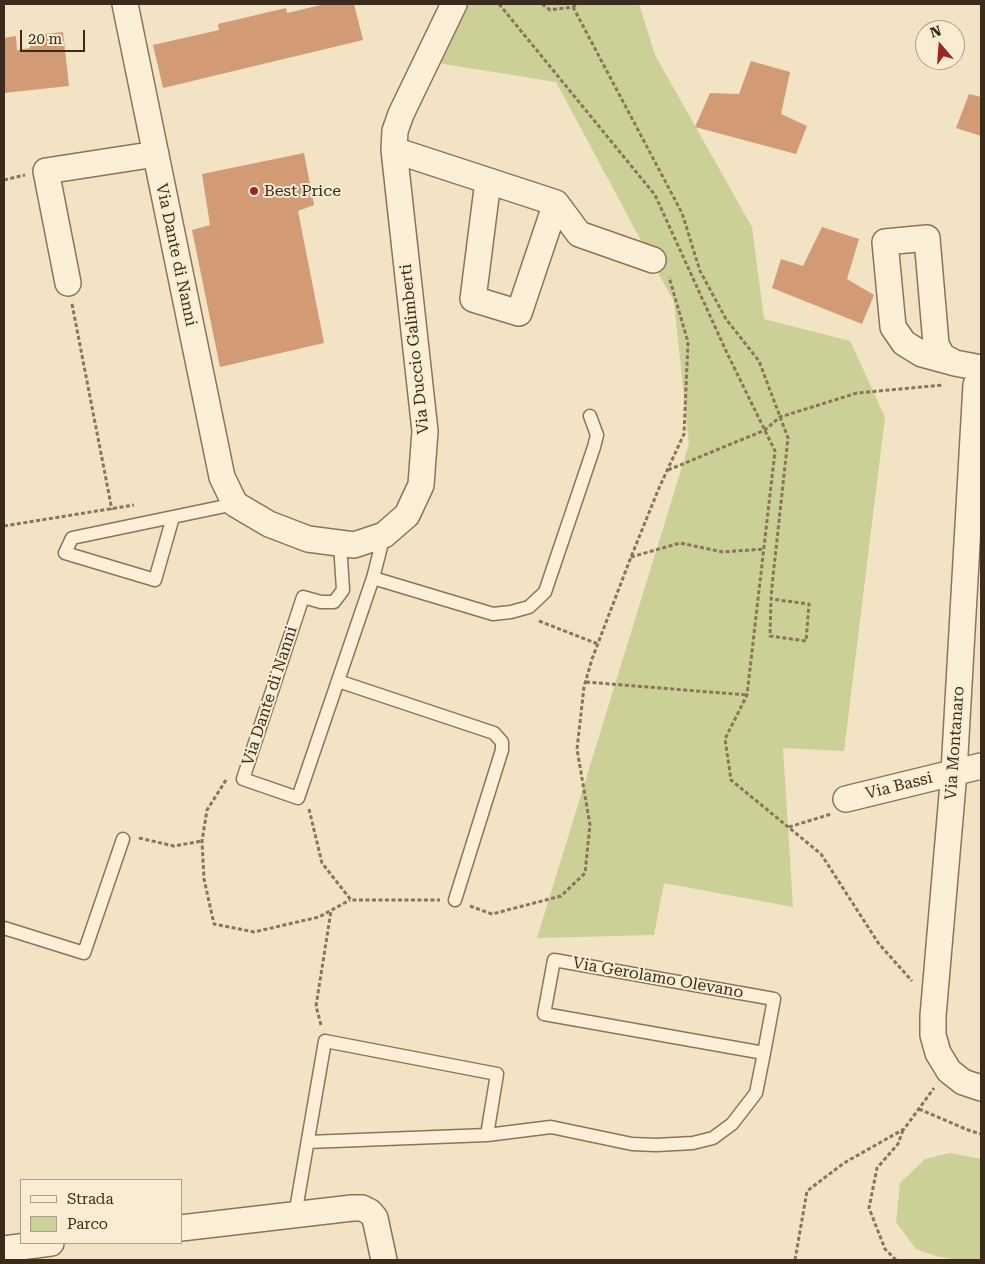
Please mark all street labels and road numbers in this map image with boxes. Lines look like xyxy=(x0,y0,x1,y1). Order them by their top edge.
street label: Via Dante di Nanni xyxy=(151,182,201,328)
street label: Via Duccio Galimberti xyxy=(397,263,433,435)
street label: Via Dante di Nanni xyxy=(238,624,302,768)
street label: Via Montanaro xyxy=(941,685,969,801)
street label: Via Bassi xyxy=(863,768,935,804)
street label: Via Gerolamo Olevano xyxy=(571,954,745,1002)

